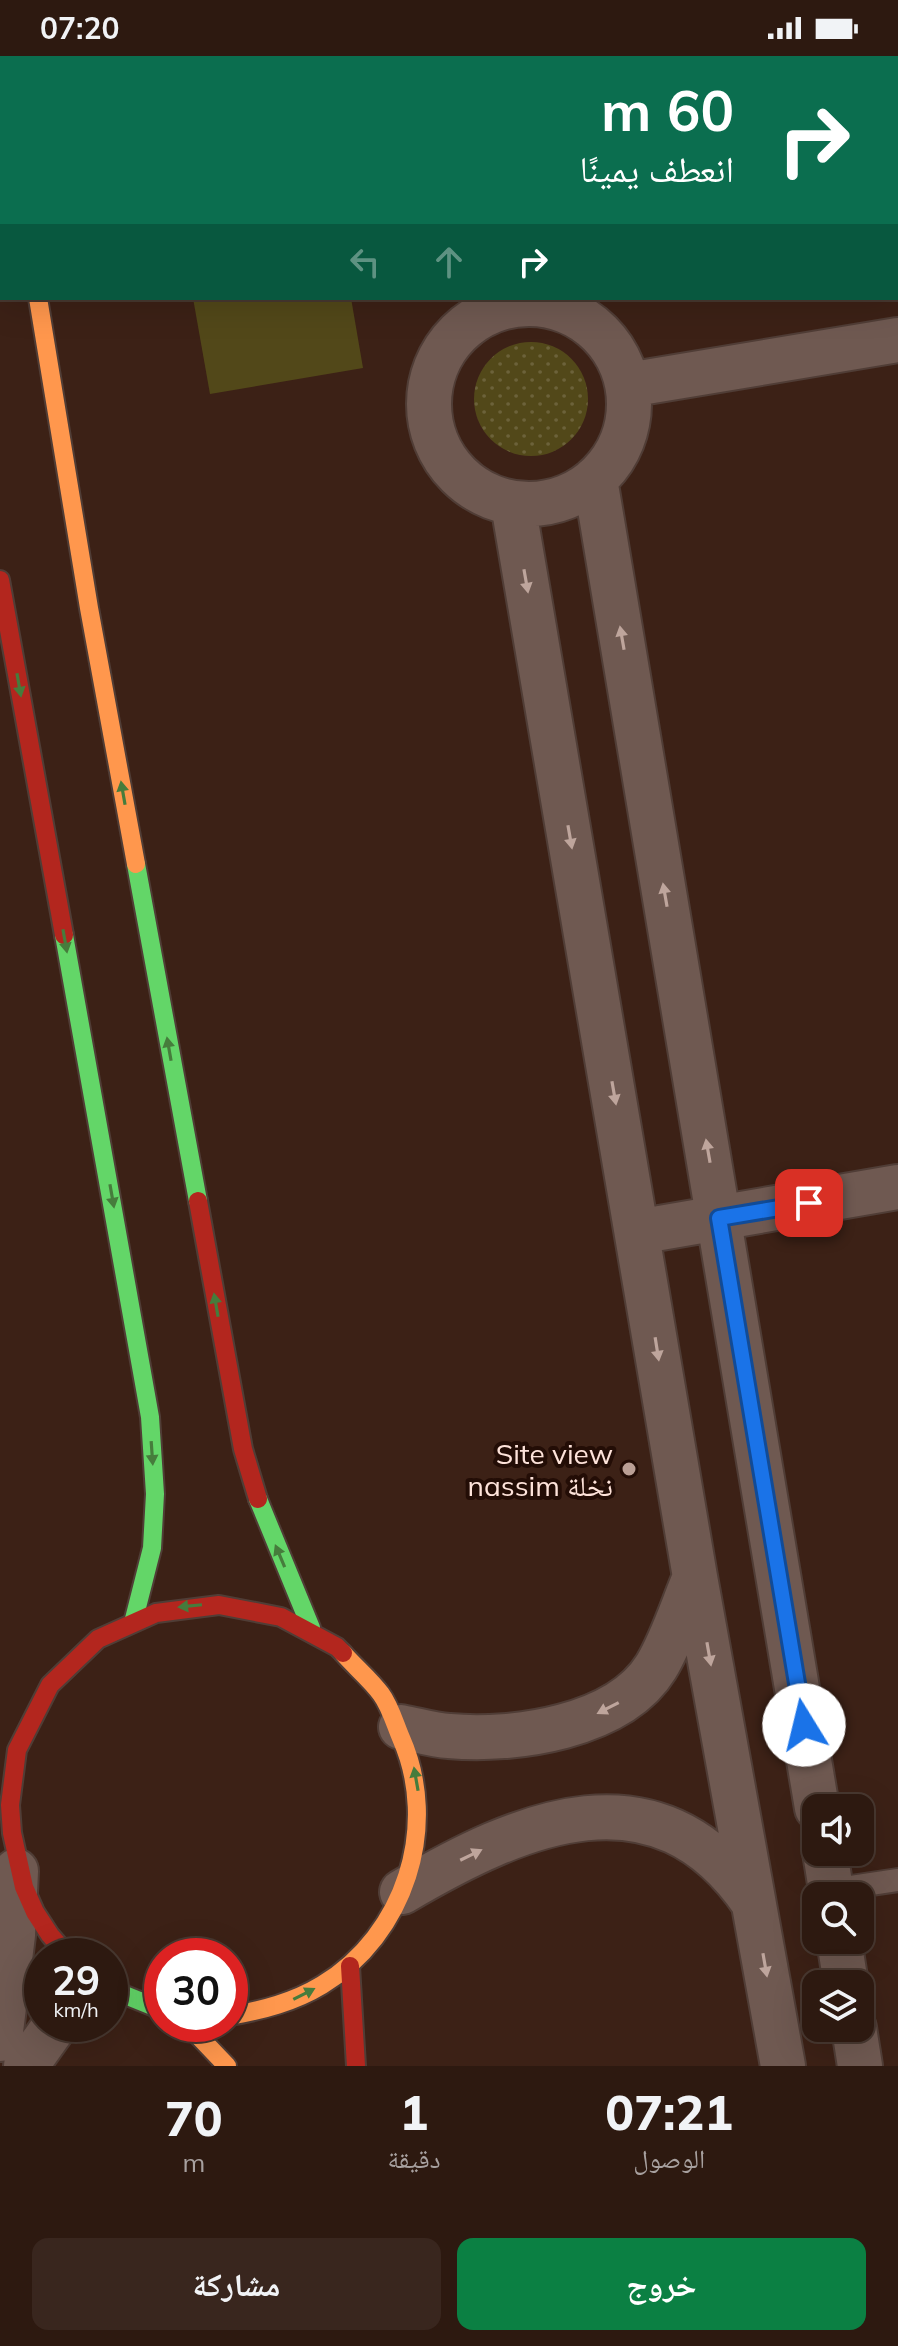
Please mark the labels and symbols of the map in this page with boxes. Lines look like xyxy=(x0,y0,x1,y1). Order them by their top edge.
one-way arrow xyxy=(520,568,533,593)
one-way arrow xyxy=(615,625,628,650)
one-way arrow xyxy=(13,672,25,697)
one-way arrow xyxy=(116,781,128,806)
one-way arrow xyxy=(564,825,577,850)
one-way arrow xyxy=(658,882,671,907)
one-way arrow xyxy=(60,928,72,953)
one-way arrow xyxy=(163,1036,175,1061)
one-way arrow xyxy=(608,1081,620,1106)
one-way arrow xyxy=(701,1138,714,1163)
pin xyxy=(775,1169,843,1237)
one-way arrow xyxy=(106,1184,118,1209)
one-way arrow xyxy=(210,1292,222,1317)
one-way arrow xyxy=(651,1337,664,1362)
place label: Site view nassim نخلة xyxy=(468,1436,613,1503)
one-way arrow xyxy=(146,1441,159,1466)
marker: Site view nassim نخلة xyxy=(620,1460,638,1478)
one-way arrow xyxy=(274,1544,287,1568)
one-way arrow xyxy=(177,1599,202,1612)
one-way arrow xyxy=(703,1642,715,1667)
position arrow xyxy=(762,1683,846,1767)
one-way arrow xyxy=(596,1701,619,1715)
one-way arrow xyxy=(409,1767,421,1792)
one-way arrow xyxy=(459,1848,482,1862)
speed limit sign: 30 xyxy=(144,1938,248,2042)
one-way arrow xyxy=(760,1953,772,1978)
one-way arrow xyxy=(293,1988,316,2001)

